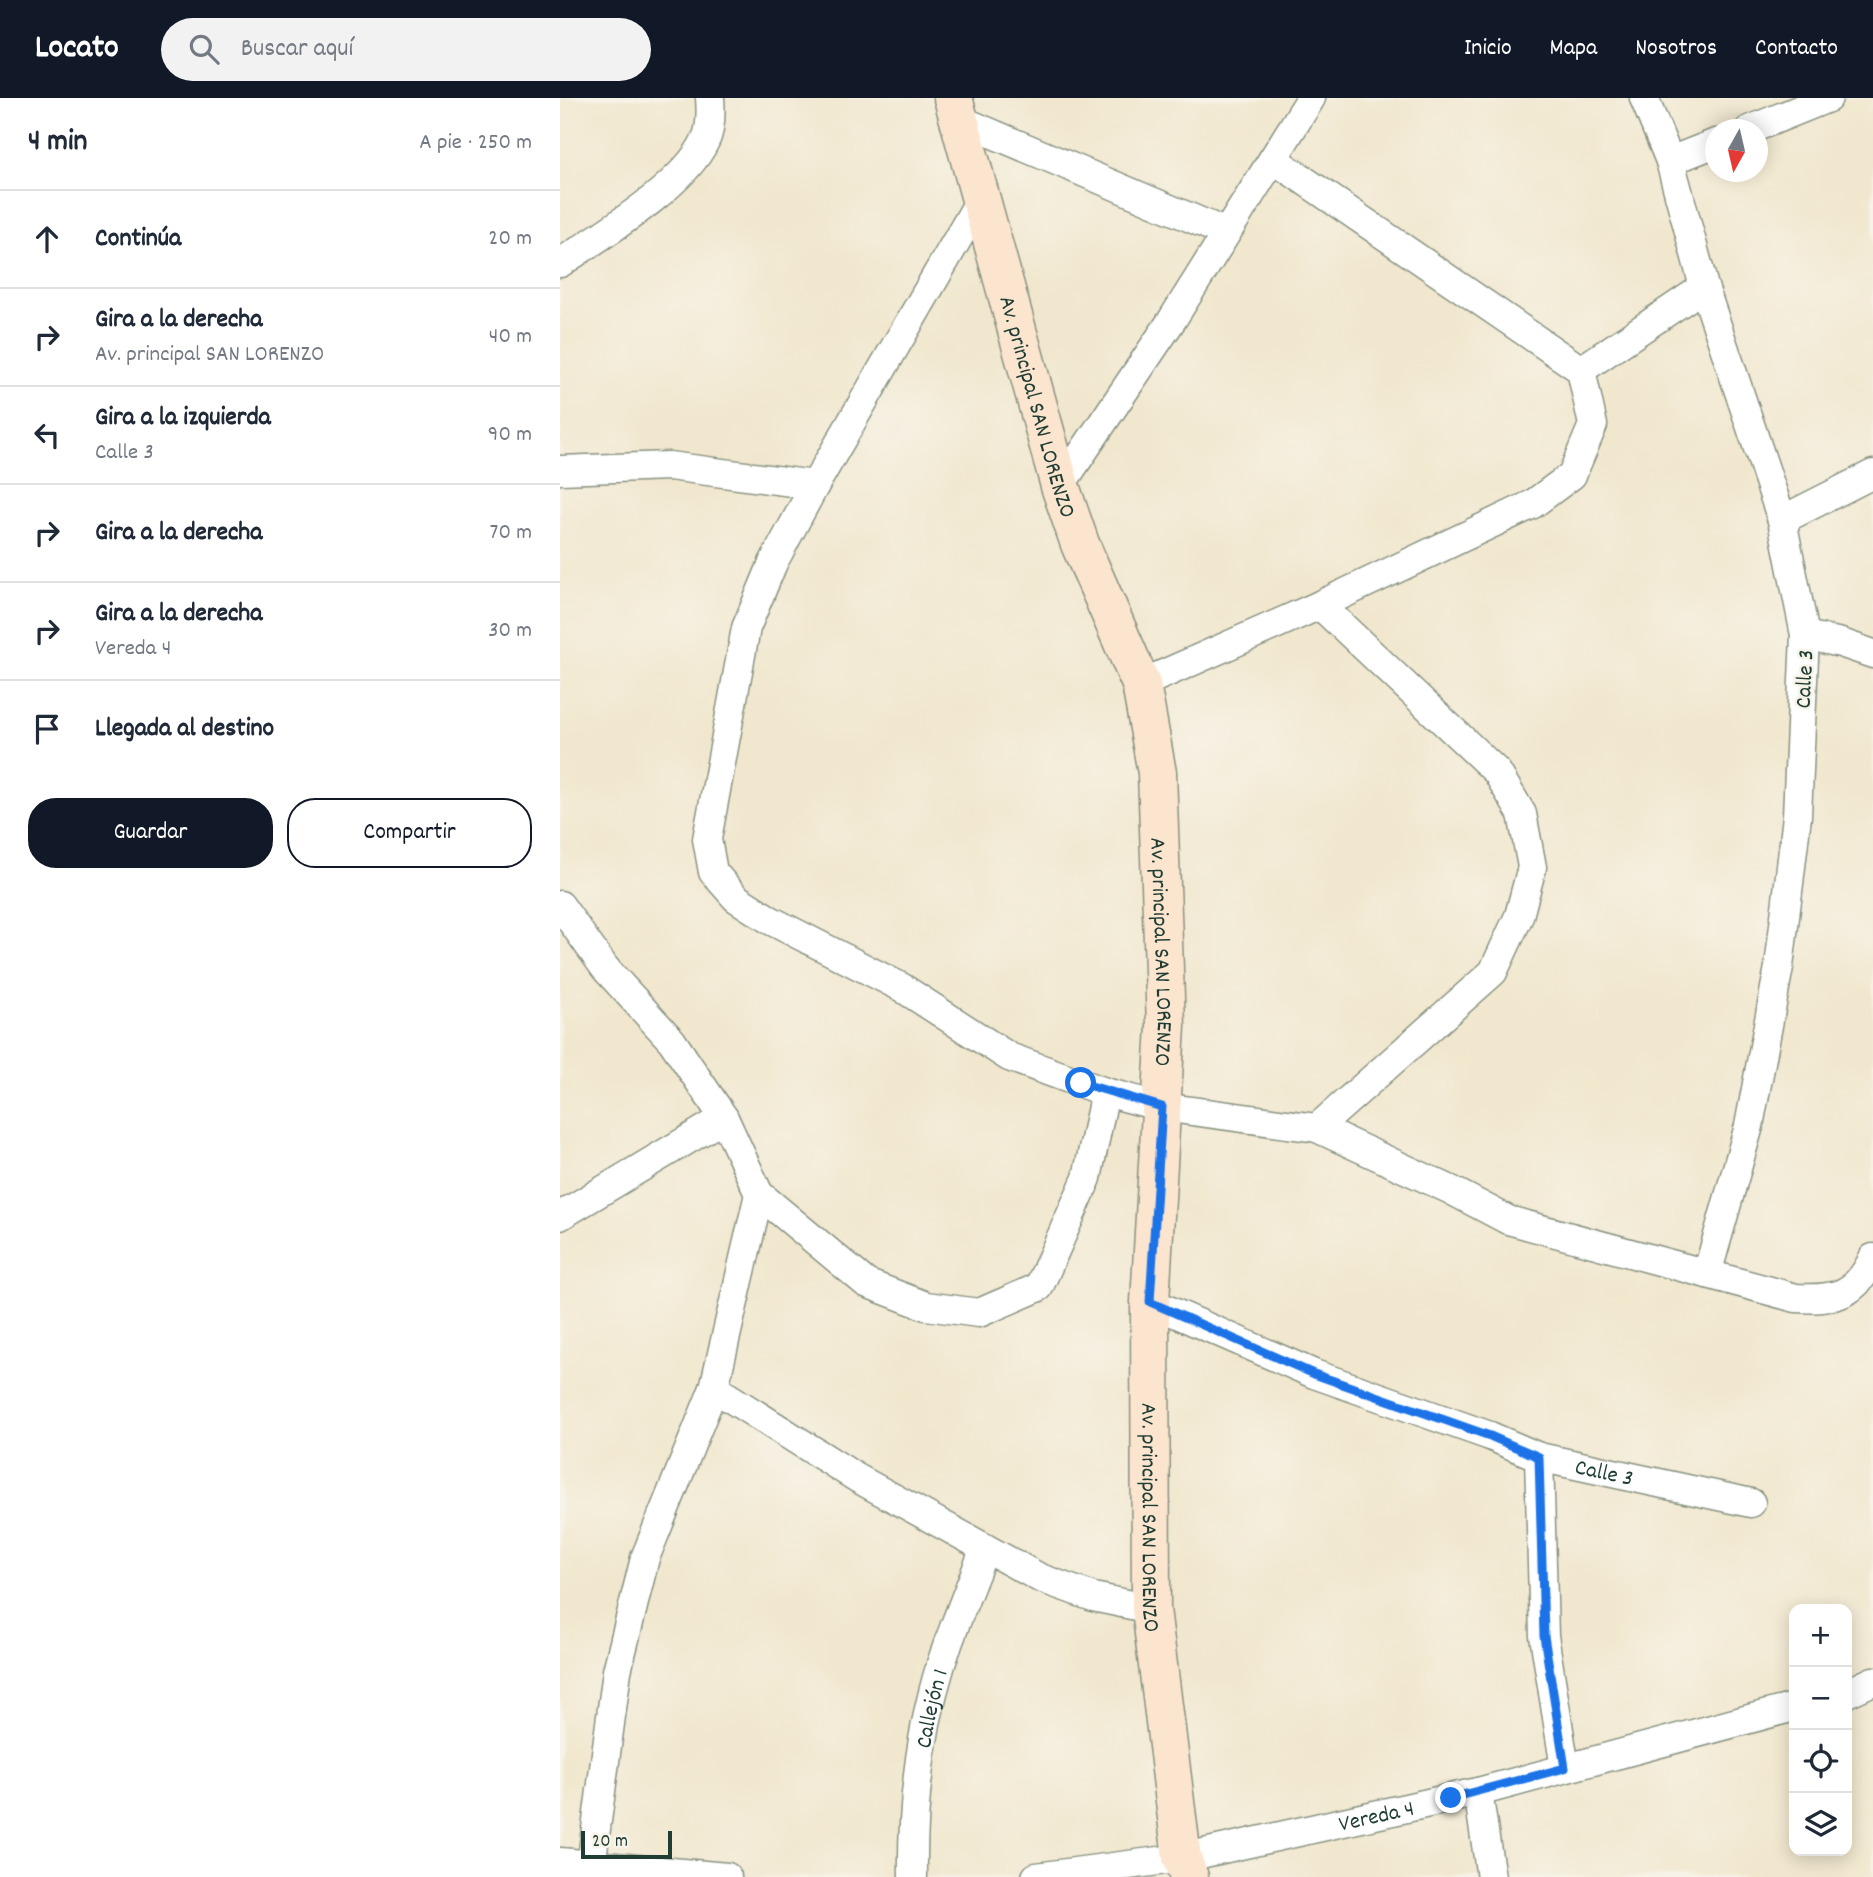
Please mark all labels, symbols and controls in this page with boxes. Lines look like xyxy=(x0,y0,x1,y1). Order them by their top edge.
search box xyxy=(161,18,651,81)
text: Locato xyxy=(35,26,119,73)
icon: search xyxy=(185,30,223,68)
text: Buscar aquí xyxy=(241,31,353,68)
text: Inicio xyxy=(1464,32,1512,66)
text: Mapa xyxy=(1550,32,1597,66)
text: Nosotros xyxy=(1635,32,1717,66)
text: Contacto xyxy=(1755,32,1838,66)
north arrow xyxy=(1705,119,1768,182)
text: 4 min xyxy=(28,122,87,165)
text: A pie · 250 m xyxy=(419,127,532,160)
icon: ahead xyxy=(28,220,66,258)
text: Continúa xyxy=(95,221,181,258)
text: 20 m xyxy=(488,223,532,256)
street label: Av. principal SAN LORENZO xyxy=(988,292,1083,523)
text: Gira a la derecha xyxy=(95,302,262,339)
icon: right xyxy=(28,318,66,356)
text: 40 m xyxy=(489,321,532,354)
text: Av. principal SAN LORENZO xyxy=(95,339,324,372)
text: Gira a la izquierda xyxy=(95,400,271,437)
icon: left xyxy=(28,416,66,454)
text: 90 m xyxy=(488,419,532,452)
text: Calle 3 xyxy=(95,437,154,470)
icon: right xyxy=(28,514,66,552)
text: Gira a la derecha xyxy=(95,515,262,552)
text: 70 m xyxy=(490,517,532,550)
text: Gira a la derecha xyxy=(95,596,262,633)
icon: right xyxy=(28,612,66,650)
text: 30 m xyxy=(488,615,532,648)
text: Vereda 4 xyxy=(95,633,171,666)
street label: Calle 3 xyxy=(1788,649,1825,709)
icon: arrive xyxy=(28,710,66,748)
text: Llegada al destino xyxy=(95,711,274,748)
button: Guardar xyxy=(28,798,273,868)
button: Compartir xyxy=(287,798,532,868)
street label: Av. principal SAN LORENZO xyxy=(1139,837,1179,1067)
route start xyxy=(1065,1067,1096,1098)
street label: Av. principal SAN LORENZO xyxy=(1130,1403,1167,1634)
street label: Calle 3 xyxy=(1572,1452,1636,1497)
map controls xyxy=(1789,1604,1852,1856)
button: + xyxy=(1789,1604,1852,1667)
street label: Callejón 1 xyxy=(909,1666,959,1751)
button: − xyxy=(1789,1667,1852,1730)
button: locate xyxy=(1789,1730,1852,1793)
route end xyxy=(1435,1782,1466,1813)
button: layers xyxy=(1789,1793,1852,1856)
street label: Vereda 4 xyxy=(1336,1794,1418,1843)
scale bar xyxy=(581,1828,672,1860)
text: 20 m xyxy=(592,1829,628,1856)

